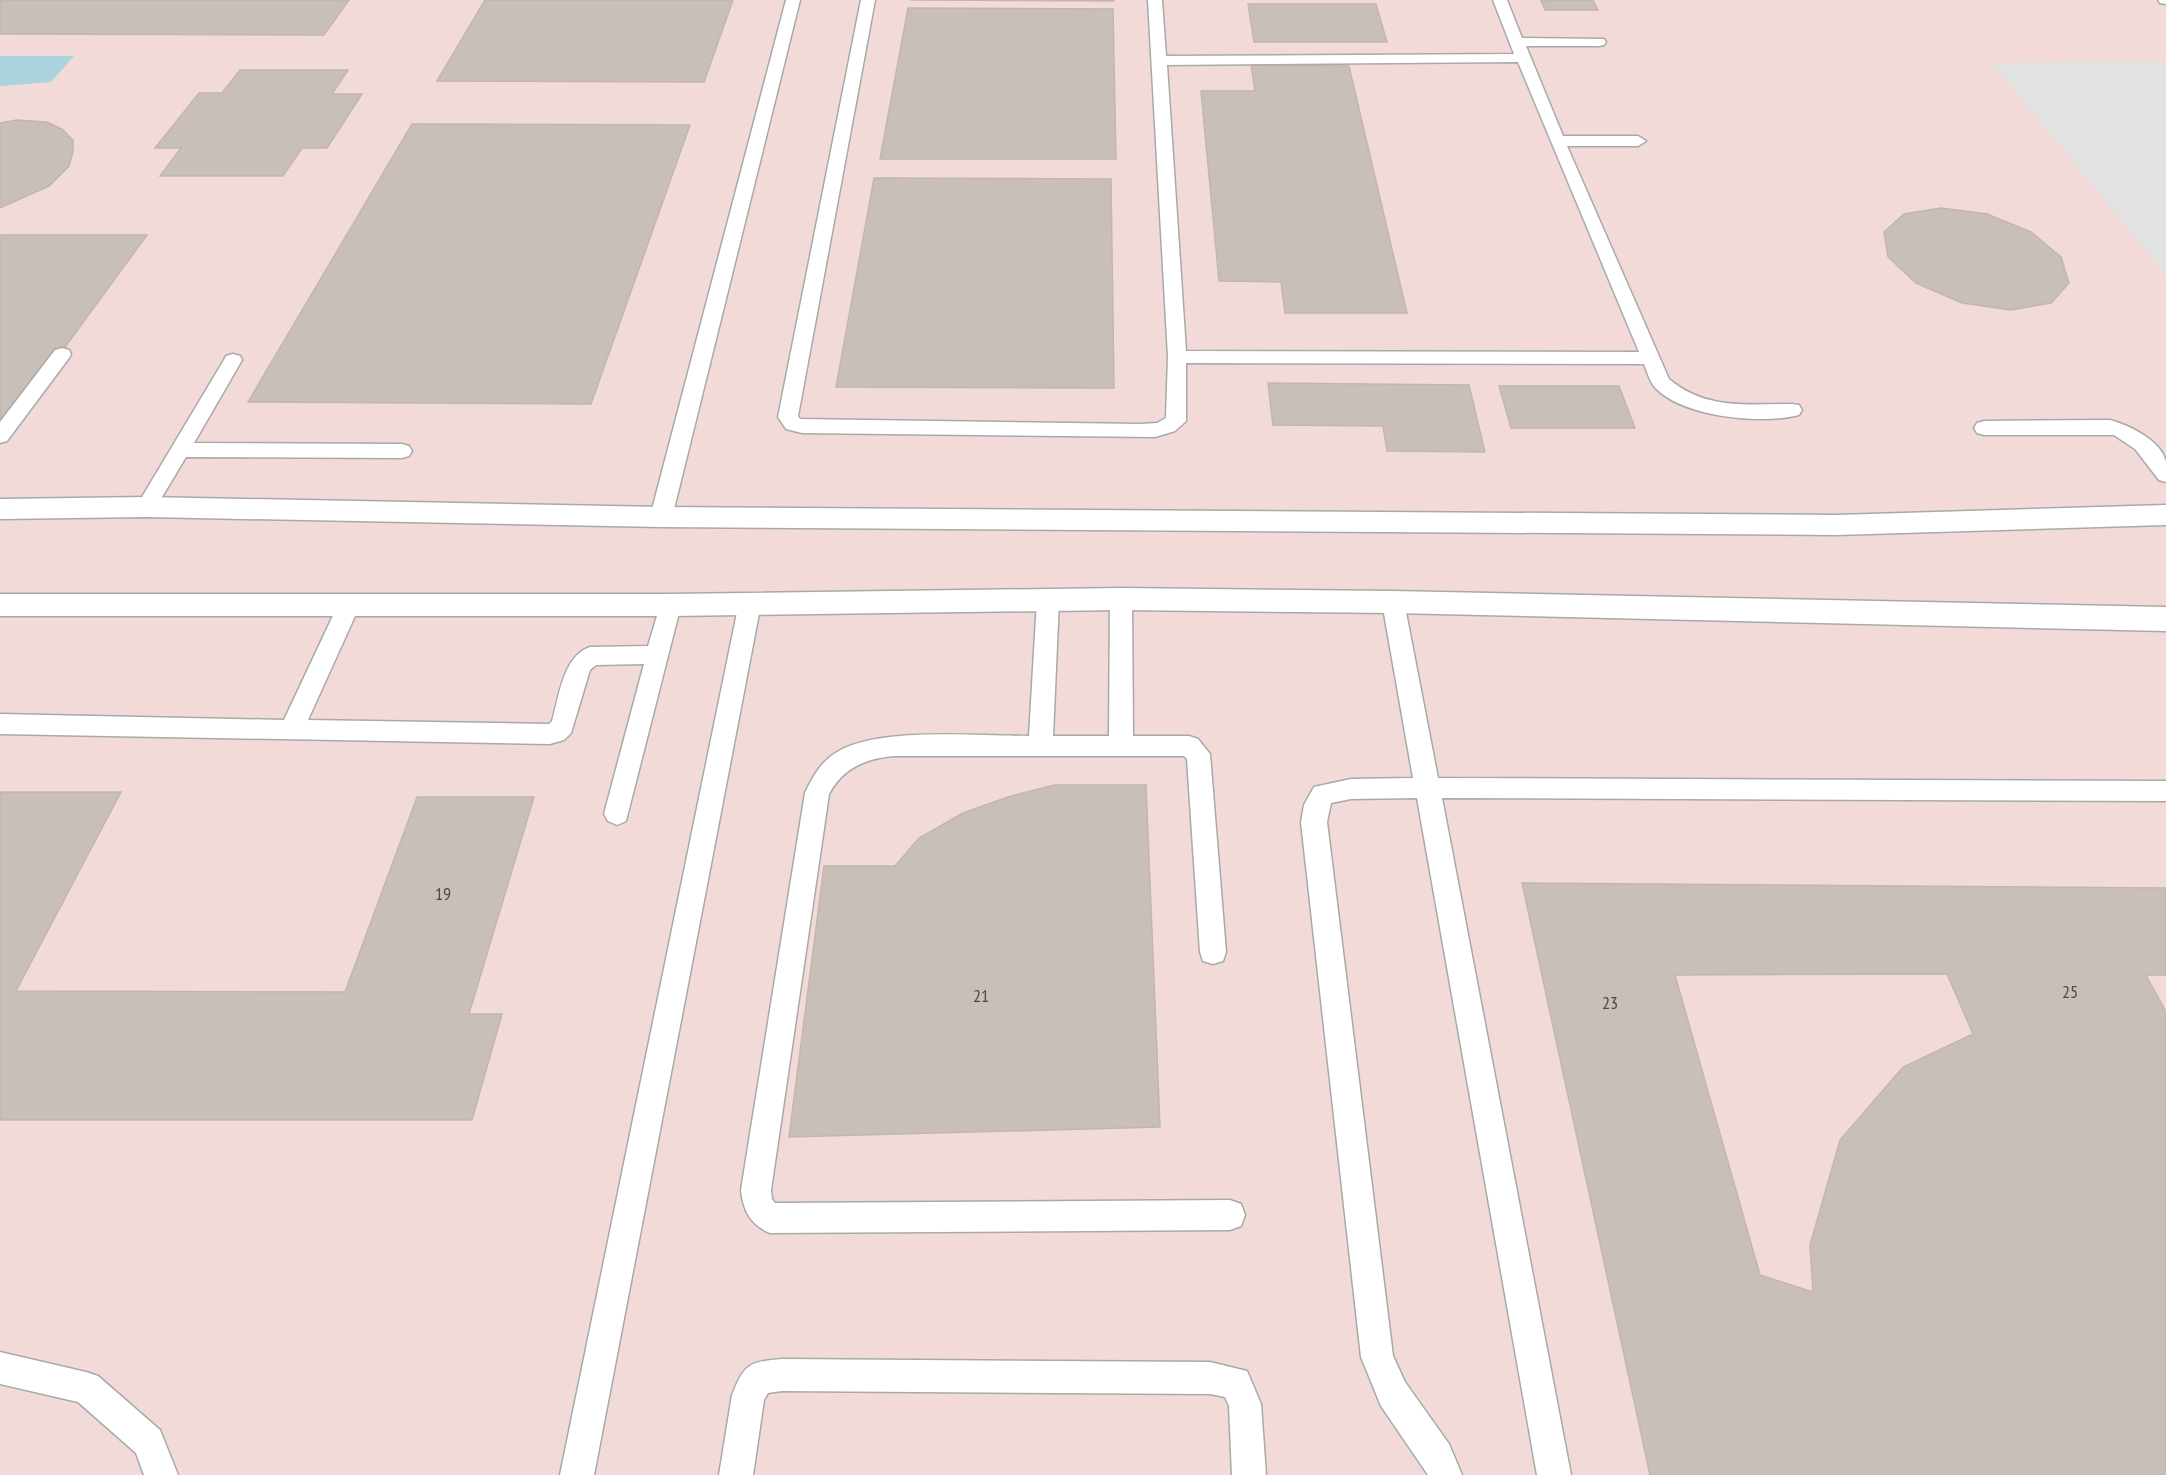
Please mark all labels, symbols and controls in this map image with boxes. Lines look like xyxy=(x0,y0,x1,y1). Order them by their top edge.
house number: 19 xyxy=(435,882,451,905)
house number: 25 xyxy=(2062,980,2078,1003)
house number: 21 xyxy=(973,984,989,1007)
house number: 23 xyxy=(1602,991,1618,1014)

